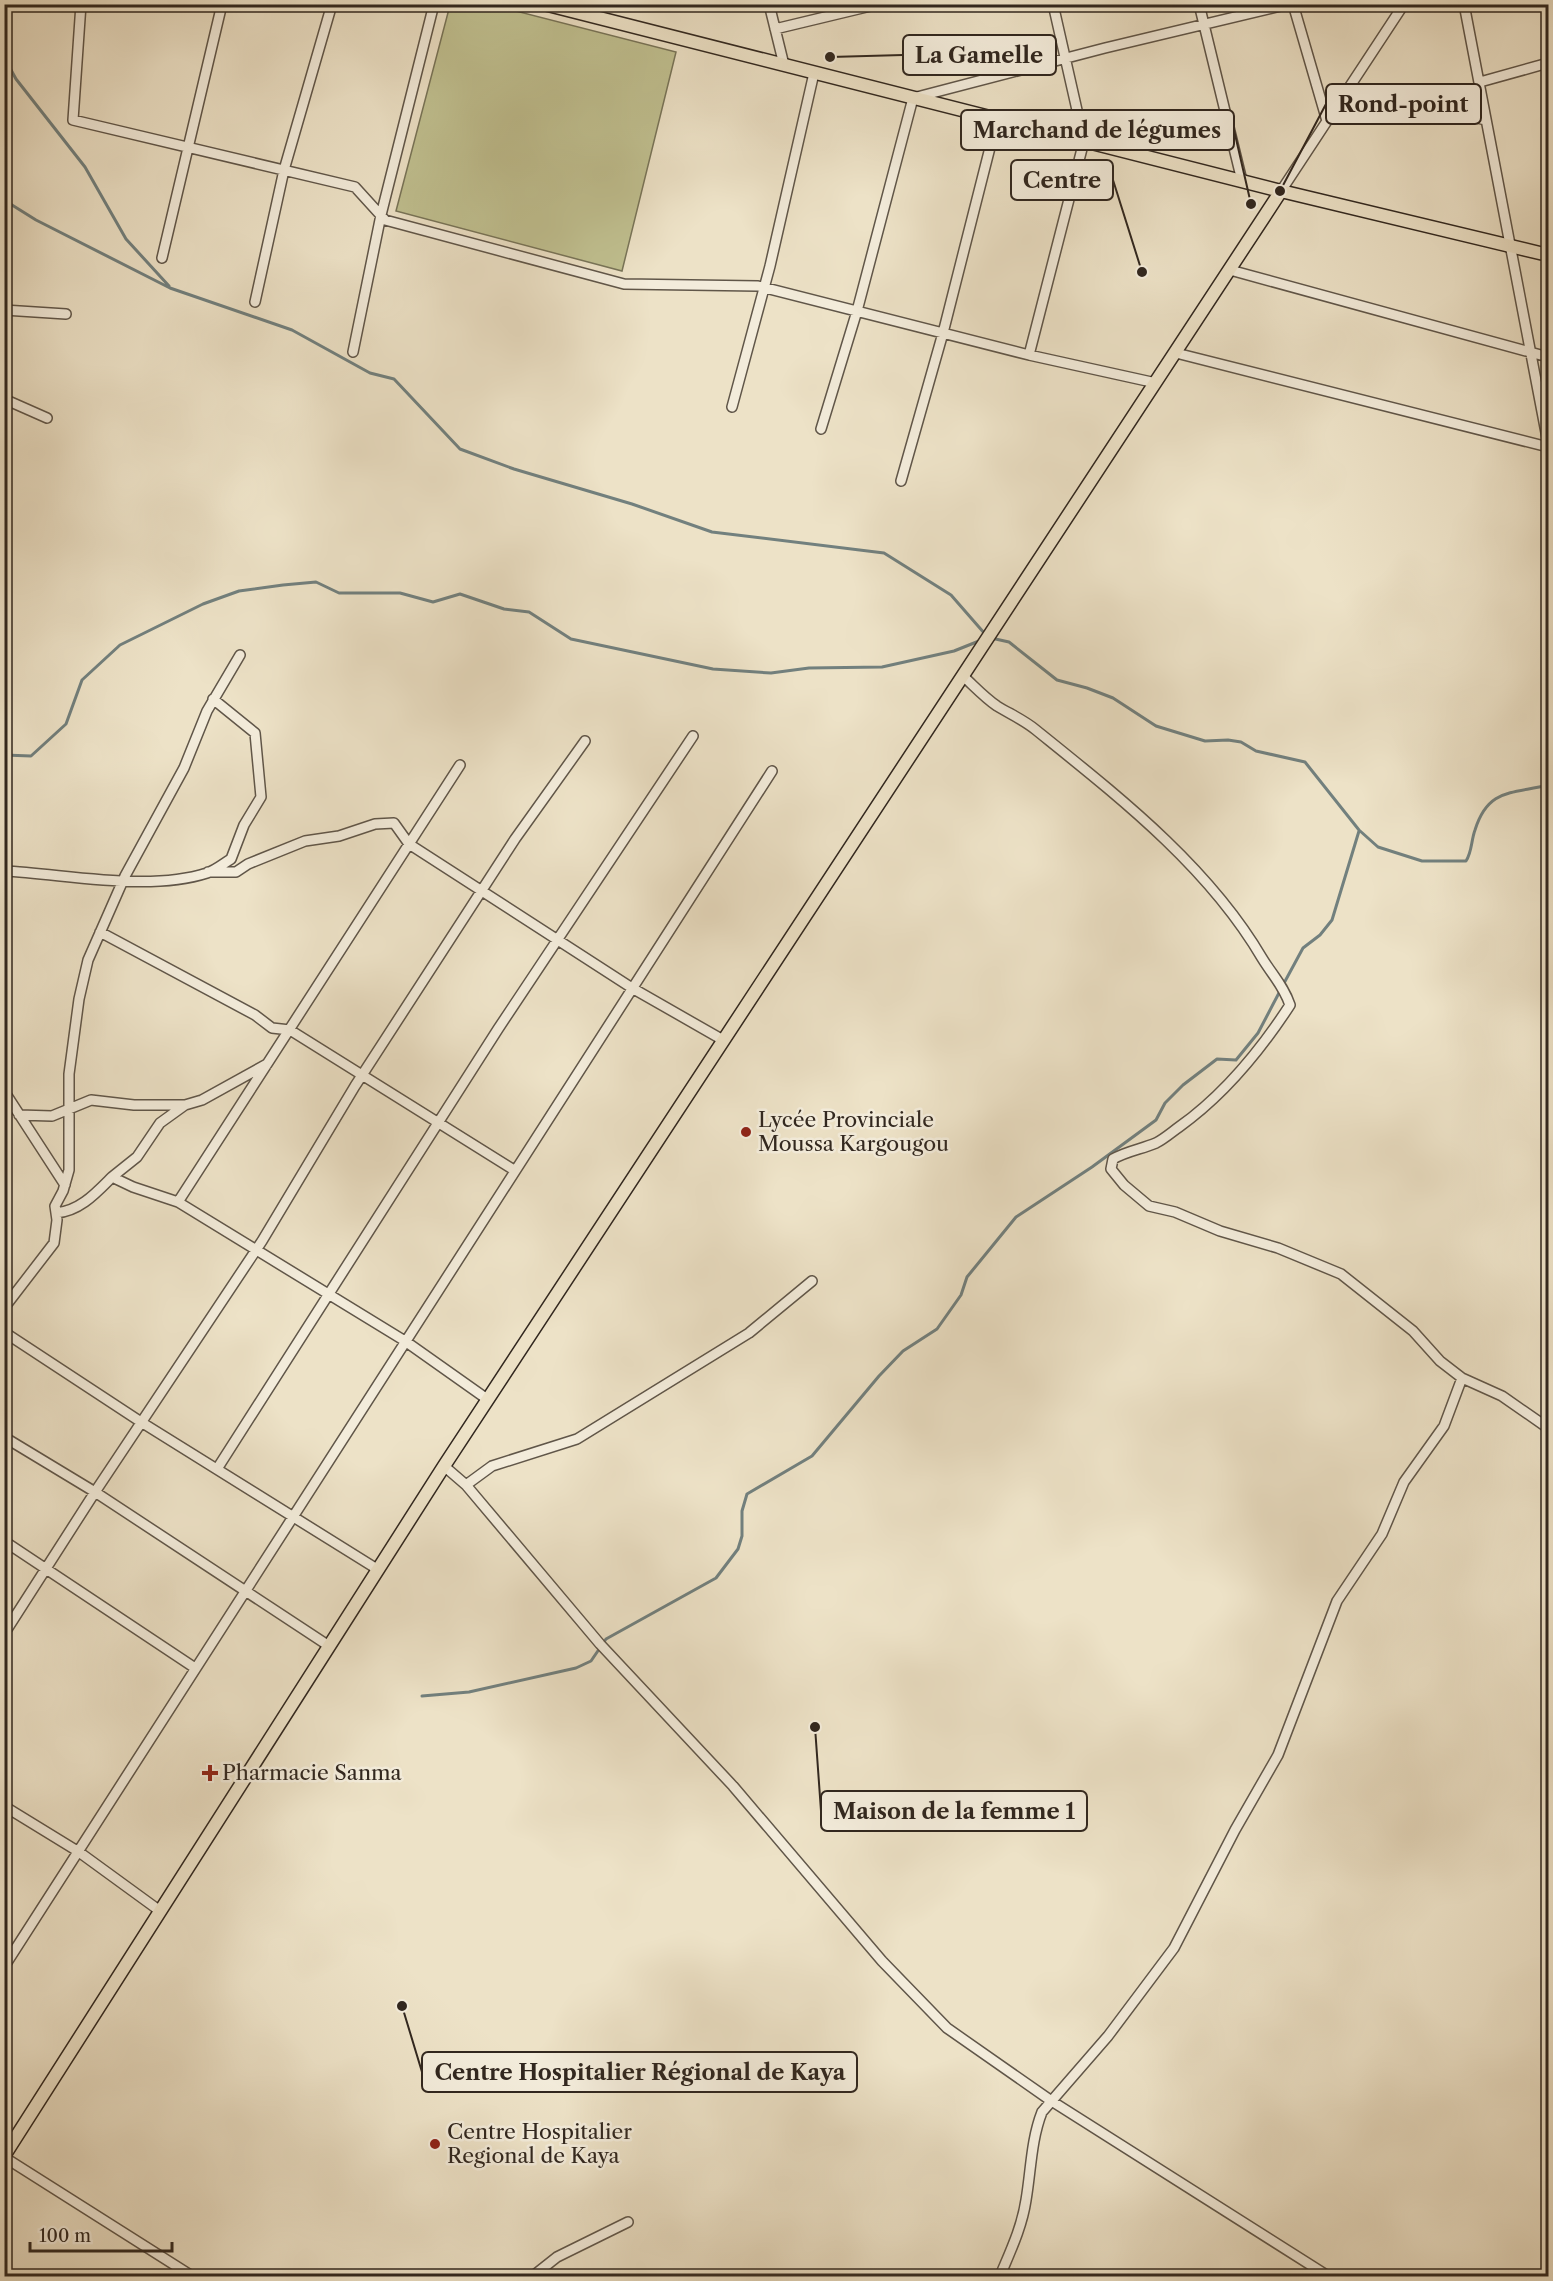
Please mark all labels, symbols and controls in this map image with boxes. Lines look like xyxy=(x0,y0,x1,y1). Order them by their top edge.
callout: La Gamelle xyxy=(903,35,1056,75)
text: La Gamelle xyxy=(915,42,1043,69)
callout: Rond-point xyxy=(1326,84,1481,124)
text: Rond-point xyxy=(1338,91,1468,118)
callout: Marchand de légumes xyxy=(961,110,1234,150)
text: Marchand de légumes xyxy=(973,117,1221,144)
callout: Centre xyxy=(1011,160,1113,200)
text: Centre xyxy=(1023,167,1101,194)
place label: Lycée Provinciale Moussa Kargougou xyxy=(758,1107,949,1156)
marker: Lycée Provinciale Moussa Kargougou xyxy=(739,1125,753,1139)
place label: Pharmacie Sanma xyxy=(222,1760,403,1785)
marker: Pharmacie Sanma xyxy=(203,1766,217,1780)
callout: Maison de la femme 1 xyxy=(821,1791,1087,1831)
text: Maison de la femme 1 xyxy=(833,1798,1075,1825)
callout: Centre Hospitalier Régional de Kaya xyxy=(422,2052,857,2092)
text: Centre Hospitalier Régional de Kaya xyxy=(434,2059,846,2086)
place label: Centre Hospitalier Regional de Kaya xyxy=(447,2119,632,2168)
marker: Centre Hospitalier Regional de Kaya xyxy=(428,2137,442,2151)
scale bar xyxy=(30,2215,172,2253)
text: 100 m xyxy=(39,2225,91,2247)

